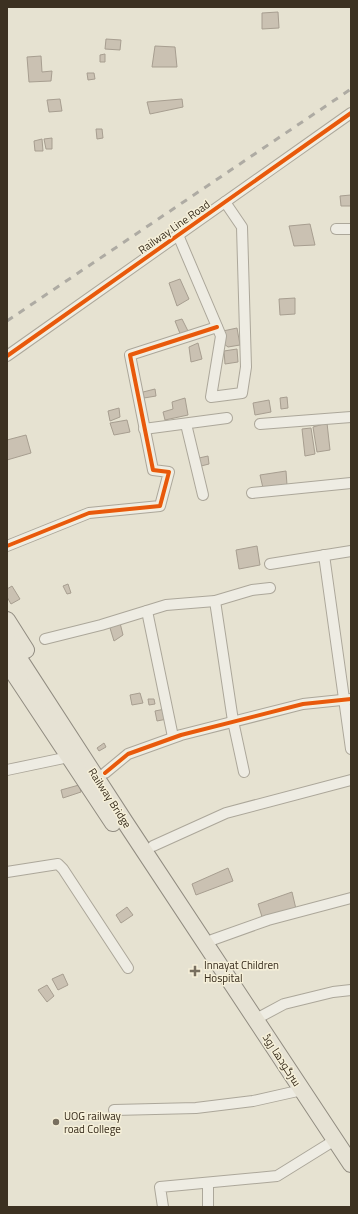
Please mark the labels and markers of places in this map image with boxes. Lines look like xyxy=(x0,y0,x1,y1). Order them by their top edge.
place label: Innayat Children Hospital xyxy=(204,955,279,988)
marker: Innayat Children Hospital xyxy=(189,965,201,977)
place label: UOG railway road College xyxy=(64,1106,122,1139)
marker: UOG railway road College xyxy=(51,1117,61,1127)

